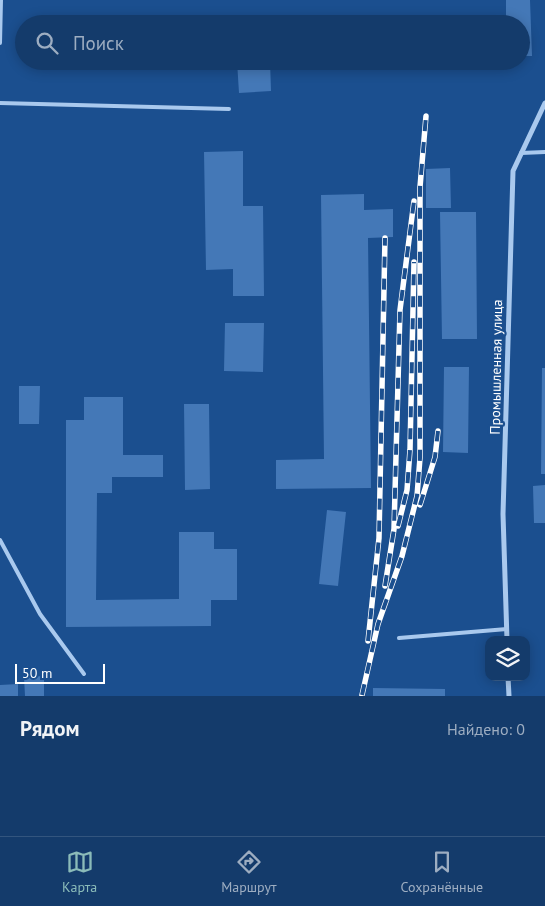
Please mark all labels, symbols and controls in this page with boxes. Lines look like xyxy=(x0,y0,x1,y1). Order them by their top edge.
search box xyxy=(15,15,530,70)
icon: search xyxy=(33,29,61,57)
text: Поиск xyxy=(73,31,124,55)
street label: Промышленная улица xyxy=(486,299,506,435)
map controls xyxy=(485,636,530,681)
button: layers xyxy=(485,636,530,681)
scale bar xyxy=(15,661,105,684)
text: 50 m xyxy=(22,664,52,682)
text: Рядом xyxy=(20,715,79,742)
text: Найдено: 0 xyxy=(447,719,525,739)
tab: Карта xyxy=(62,848,97,896)
tab: Маршрут xyxy=(221,848,277,896)
tab: Сохранённые xyxy=(400,848,483,896)

